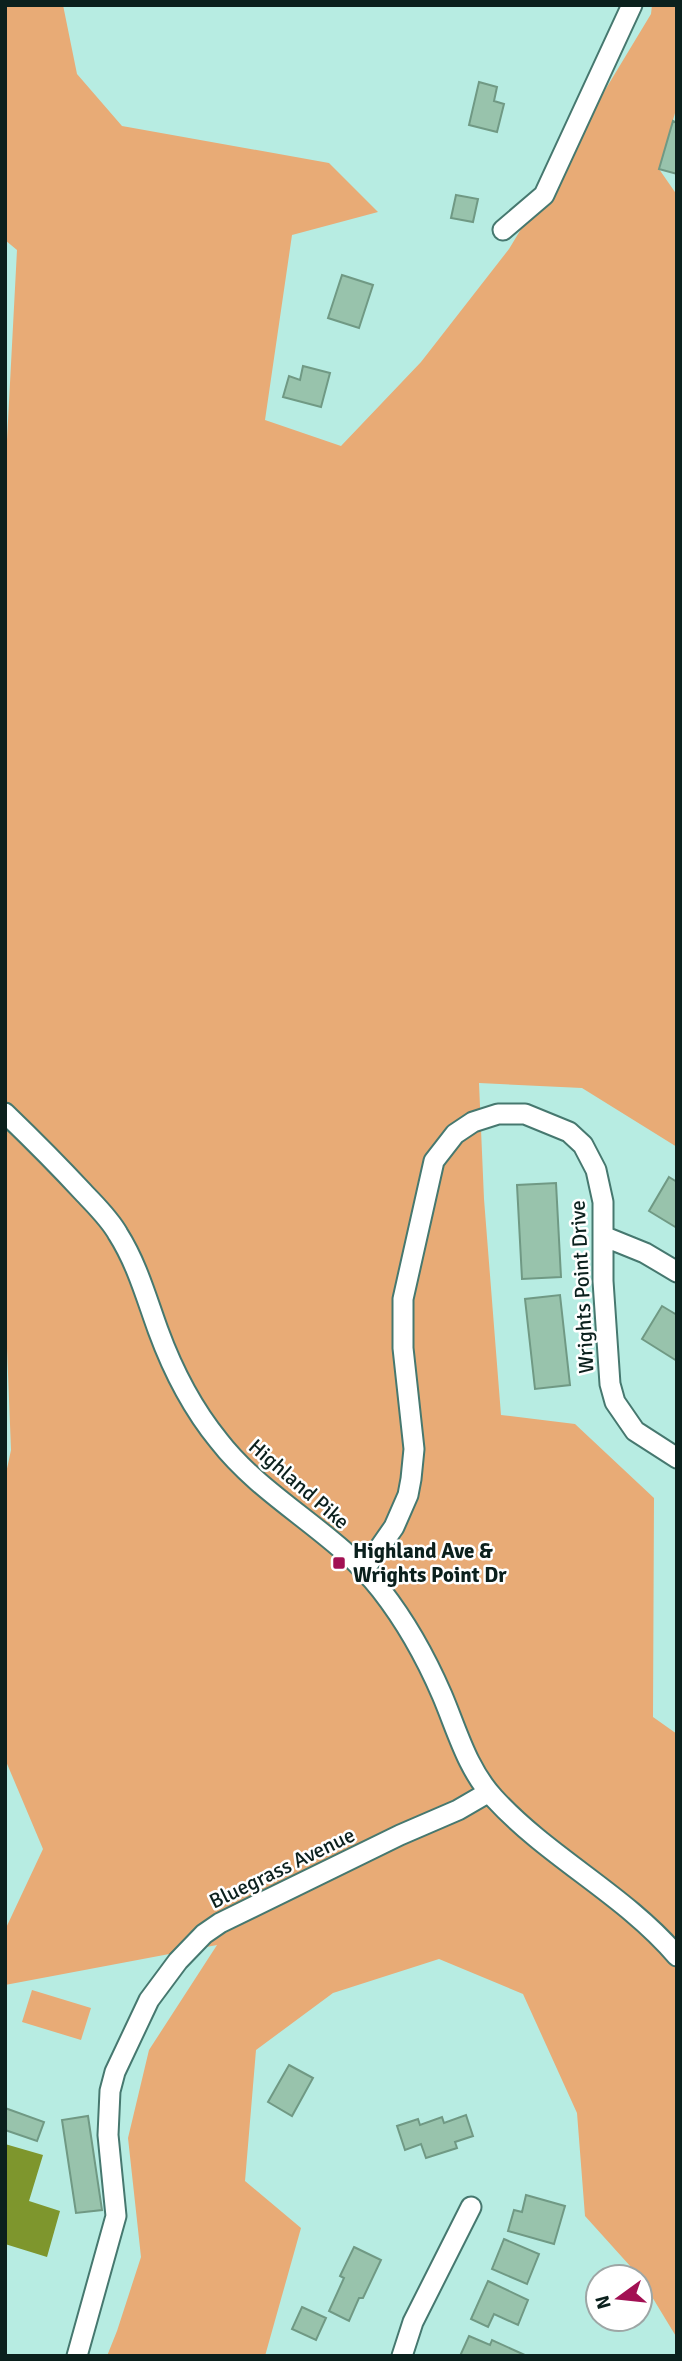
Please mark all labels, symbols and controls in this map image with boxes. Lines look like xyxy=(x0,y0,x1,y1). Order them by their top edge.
street label: Wrights Point Drive xyxy=(564,1200,600,1374)
street label: Highland Pike xyxy=(243,1433,355,1535)
place label: Highland Ave & Wrights Point Dr xyxy=(353,1538,507,1588)
marker: Highland Ave & Wrights Point Dr xyxy=(331,1555,347,1571)
street label: Bluegrass Avenue xyxy=(205,1822,359,1914)
north arrow xyxy=(584,2263,654,2333)
text: N xyxy=(590,2293,617,2312)

